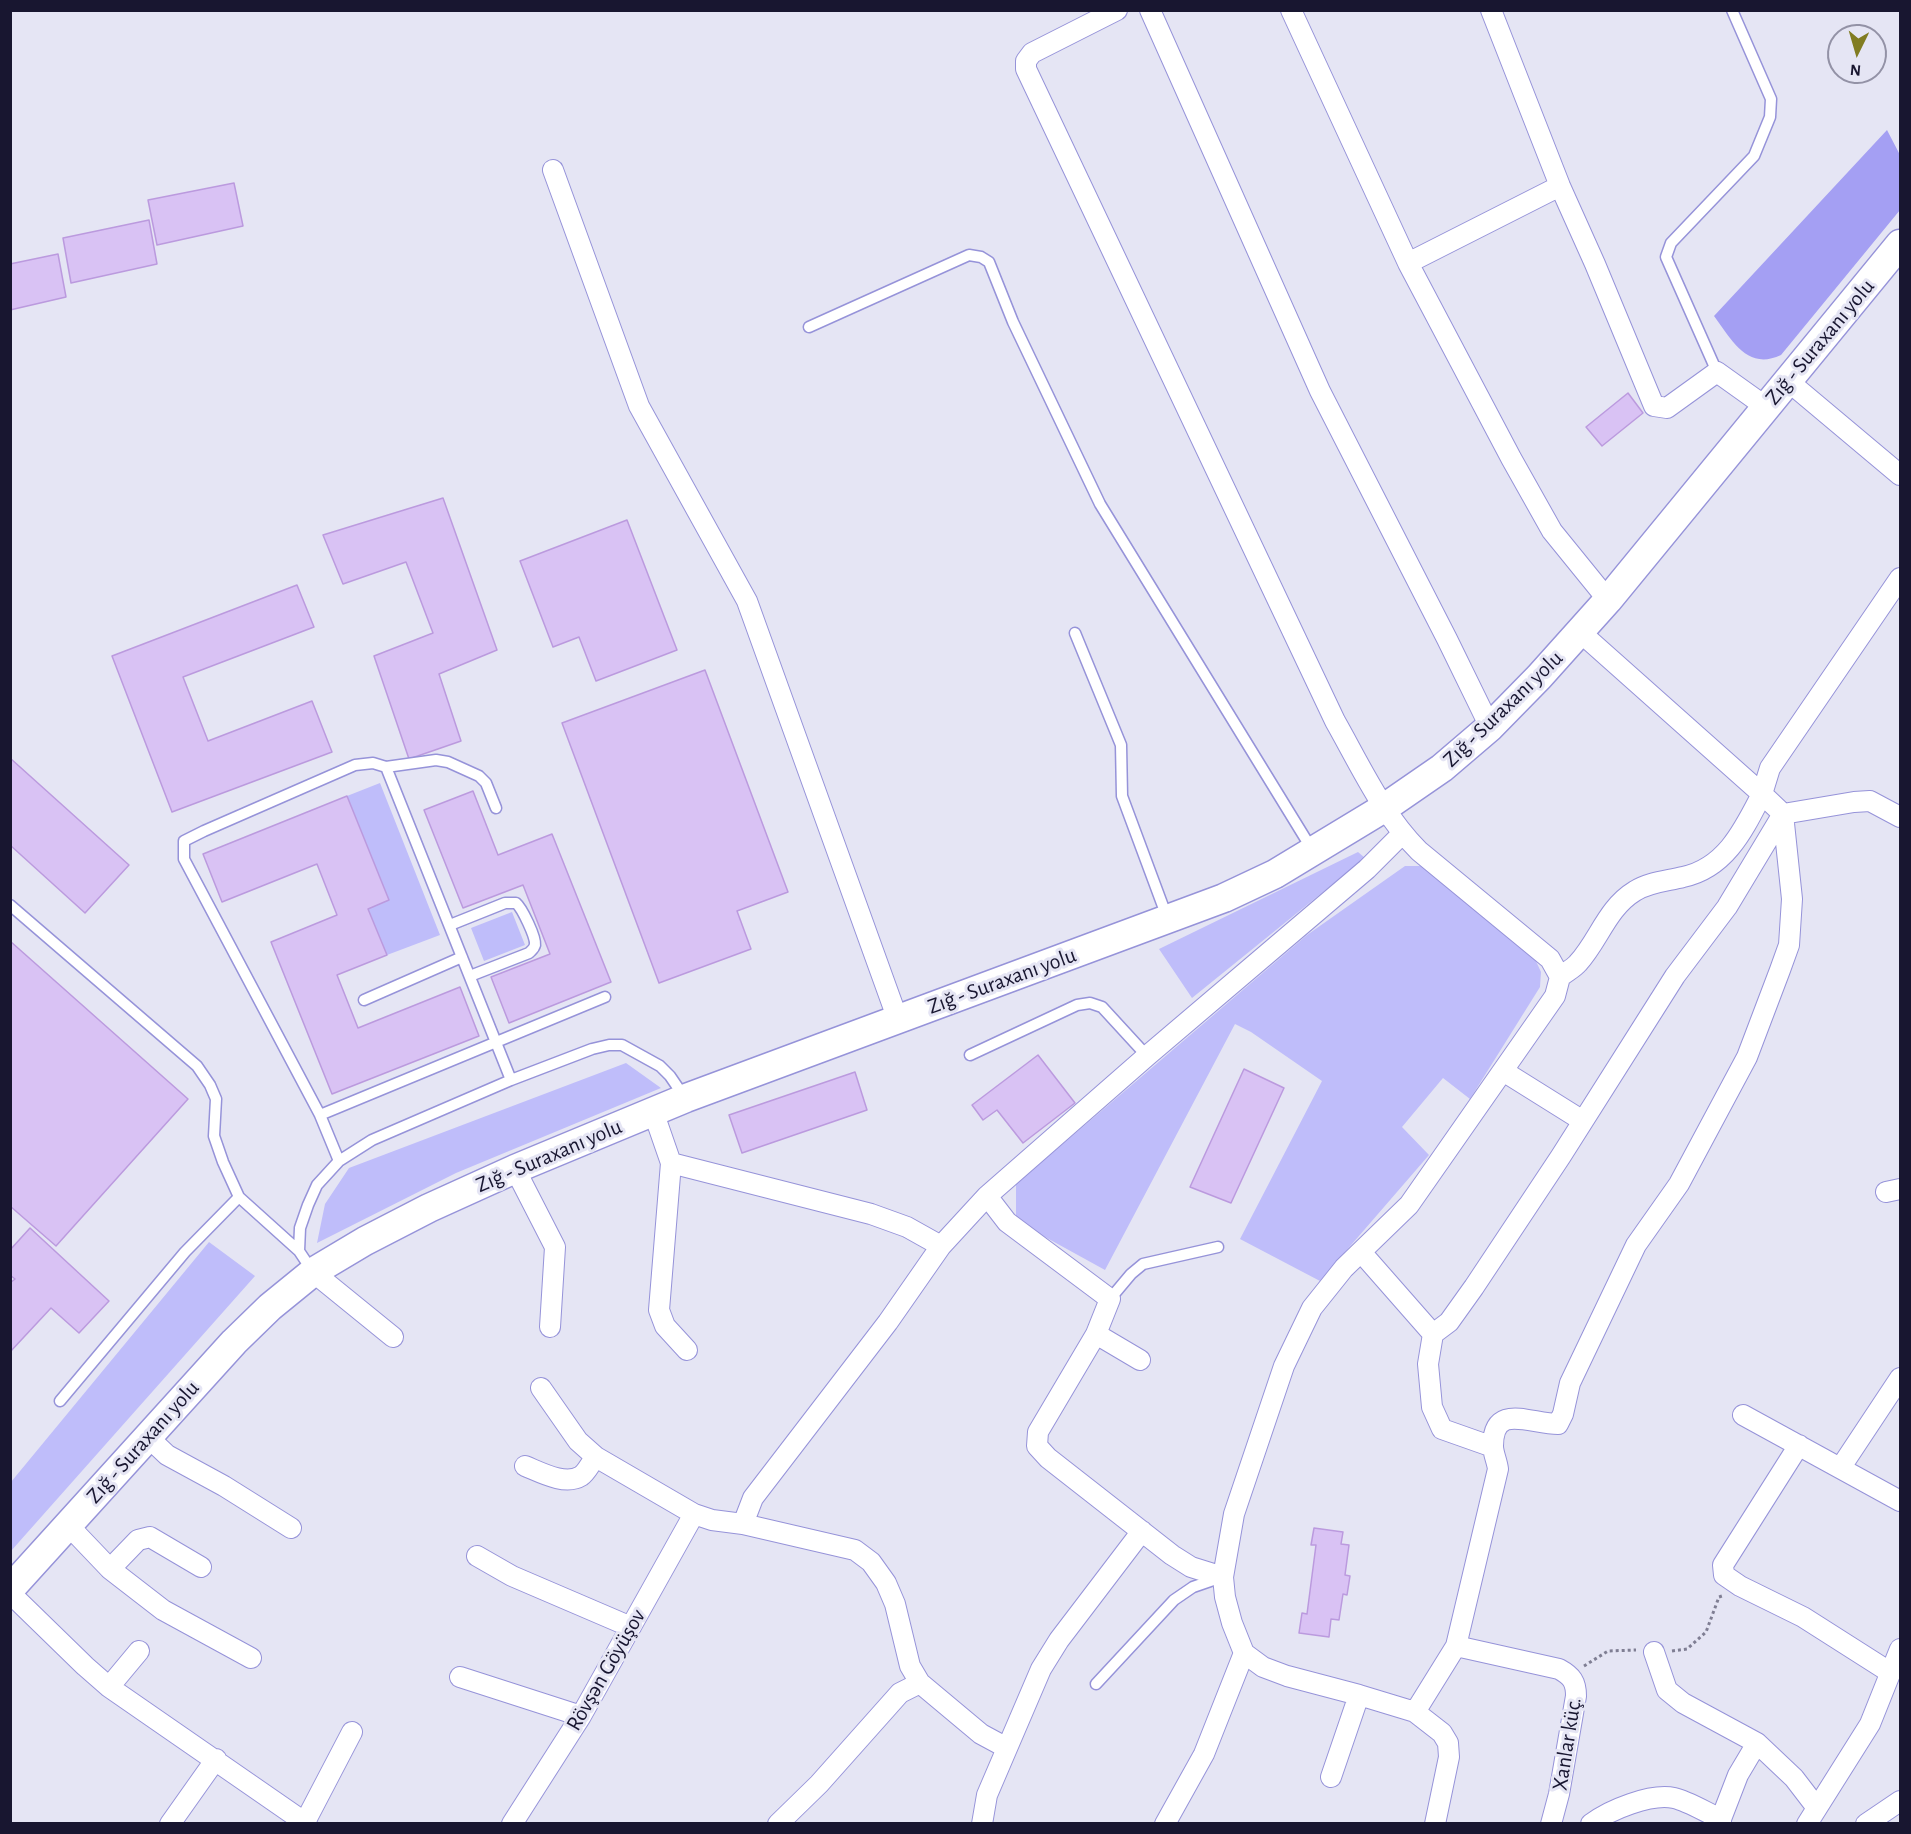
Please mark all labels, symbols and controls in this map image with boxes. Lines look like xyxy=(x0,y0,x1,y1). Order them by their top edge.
north arrow xyxy=(1827,24,1887,84)
text: N xyxy=(1849,61,1862,78)
street label: Zığ - Suraxanı yolu xyxy=(1760,274,1880,410)
street label: Zığ - Suraxanı yolu xyxy=(1438,645,1568,773)
street label: Zığ - Suraxanı yolu xyxy=(924,942,1080,1020)
street label: Zığ - Suraxanı yolu xyxy=(472,1113,626,1199)
street label: Zığ - Suraxanı yolu xyxy=(81,1375,205,1509)
street label: Rövşən Göyüşov xyxy=(561,1604,651,1736)
street label: Xanlar küç. xyxy=(1547,1695,1587,1793)

